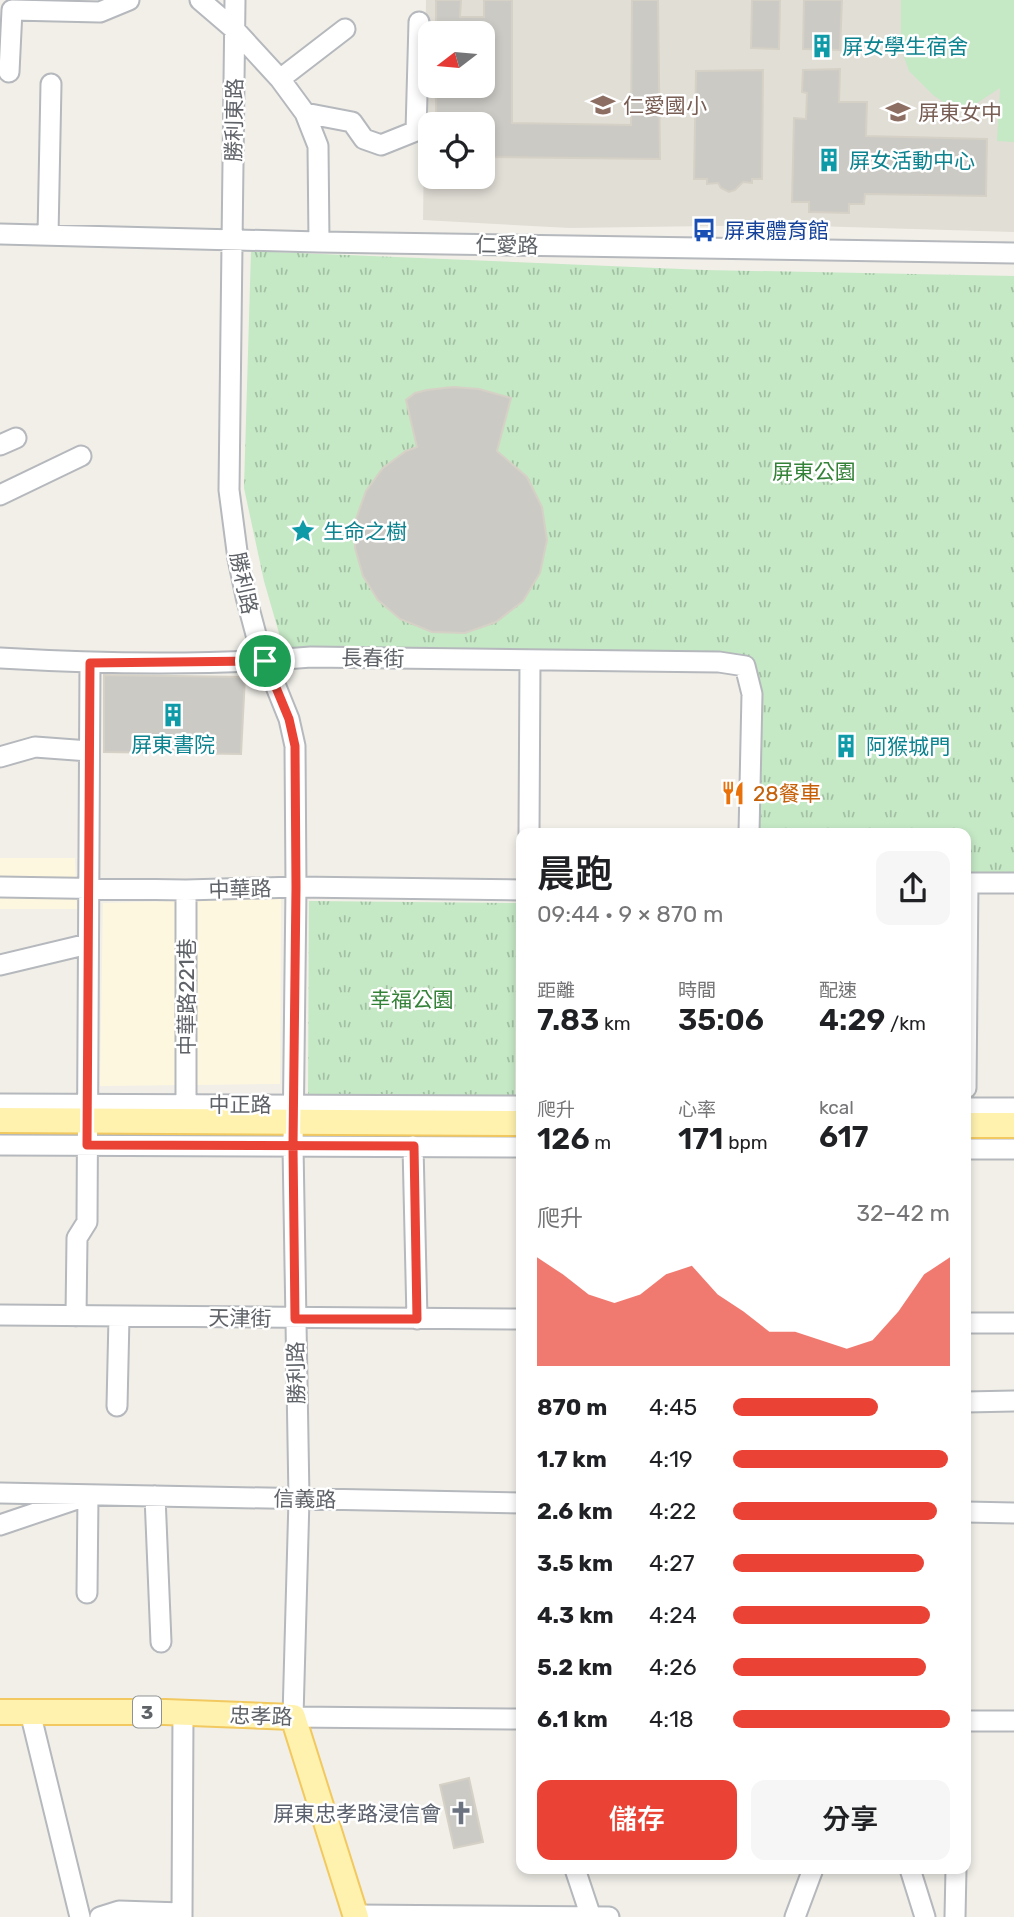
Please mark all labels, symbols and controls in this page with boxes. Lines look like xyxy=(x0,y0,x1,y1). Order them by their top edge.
north arrow xyxy=(418,21,495,98)
map controls xyxy=(418,21,495,189)
building icon: 屏女學生宿舍 xyxy=(808,32,836,60)
place label: 屏女學生宿舍 xyxy=(842,34,968,59)
street label: 勝利東路 xyxy=(221,78,247,162)
school or university icon: 仁愛國小 xyxy=(589,91,617,119)
place label: 仁愛國小 xyxy=(623,93,707,118)
school or university icon: 屏東女中 xyxy=(884,98,912,126)
place label: 屏東女中 xyxy=(918,100,1002,125)
button: locate xyxy=(418,112,495,189)
building icon: 屏女活動中心 xyxy=(815,146,843,174)
place label: 屏女活動中心 xyxy=(849,148,975,173)
bus stop icon: 屏東體育館 xyxy=(690,216,718,244)
place label: 屏東體育館 xyxy=(724,218,829,243)
street label: 仁愛路 xyxy=(475,232,539,258)
park label: 屏東公園 xyxy=(772,459,856,484)
place icon: 生命之樹 xyxy=(289,517,317,545)
place label: 生命之樹 xyxy=(323,519,407,544)
street label: 勝利路 xyxy=(225,550,263,616)
pin xyxy=(235,631,295,691)
icon: arrive xyxy=(246,642,284,680)
street label: 長春街 xyxy=(341,645,405,671)
building icon: 屏東書院 xyxy=(159,701,187,729)
place label: 屏東書院 xyxy=(131,732,215,757)
building icon: 阿猴城門 xyxy=(832,732,860,760)
place label: 阿猴城門 xyxy=(866,734,950,759)
restaurant icon: 28餐車 xyxy=(719,779,747,807)
place label: 28餐車 xyxy=(753,781,821,806)
text: 晨跑 xyxy=(537,851,613,897)
button: share xyxy=(876,851,950,925)
street label: 中華路 xyxy=(208,875,272,903)
text: 09:44 · 9 × 870 m xyxy=(537,900,723,928)
street label: 中華路221巷 xyxy=(174,938,199,1056)
text: 距離 xyxy=(537,979,575,1002)
text: 時間 xyxy=(678,979,716,1002)
text: 配速 xyxy=(819,979,857,1002)
park label: 幸福公園 xyxy=(370,987,454,1012)
text: 7.83 xyxy=(537,1002,599,1038)
text: 35:06 xyxy=(678,1002,764,1038)
text: 4:29 xyxy=(819,1002,885,1038)
text: km xyxy=(599,1012,631,1035)
text: /km xyxy=(885,1012,926,1035)
street label: 中正路 xyxy=(209,1092,272,1117)
text: kcal xyxy=(819,1096,854,1119)
text: 爬升 xyxy=(537,1098,575,1121)
text: 心率 xyxy=(678,1098,716,1121)
text: 617 xyxy=(819,1119,869,1155)
text: 126 xyxy=(537,1121,590,1157)
text: 171 xyxy=(678,1121,723,1157)
text: m xyxy=(590,1131,611,1154)
text: bpm xyxy=(723,1131,768,1154)
text: 32–42 m xyxy=(856,1199,950,1227)
text: 爬升 xyxy=(537,1204,583,1232)
street label: 天津街 xyxy=(208,1305,272,1331)
street label: 勝利路 xyxy=(283,1341,309,1405)
text: 870 m xyxy=(537,1393,607,1421)
text: 4:45 xyxy=(649,1393,697,1421)
text: 1.7 km xyxy=(537,1445,607,1473)
text: 4:19 xyxy=(649,1445,693,1473)
street label: 信義路 xyxy=(273,1486,337,1512)
text: 2.6 km xyxy=(537,1497,613,1525)
text: 4:22 xyxy=(649,1497,696,1525)
text: 3.5 km xyxy=(537,1549,613,1577)
text: 4:27 xyxy=(649,1549,694,1577)
text: 4.3 km xyxy=(537,1601,614,1629)
text: 4:24 xyxy=(649,1601,697,1629)
text: 5.2 km xyxy=(537,1653,613,1681)
text: 4:26 xyxy=(649,1653,697,1681)
road number: 3 xyxy=(133,1696,161,1728)
street label: 忠孝路 xyxy=(229,1702,293,1730)
text: 6.1 km xyxy=(537,1705,608,1733)
text: 4:18 xyxy=(649,1705,694,1733)
button: 儲存 xyxy=(537,1780,737,1860)
button: 分享 xyxy=(751,1780,950,1860)
church icon: 屏東忠孝路浸信會 xyxy=(447,1799,475,1827)
place label: 屏東忠孝路浸信會 xyxy=(273,1801,441,1826)

